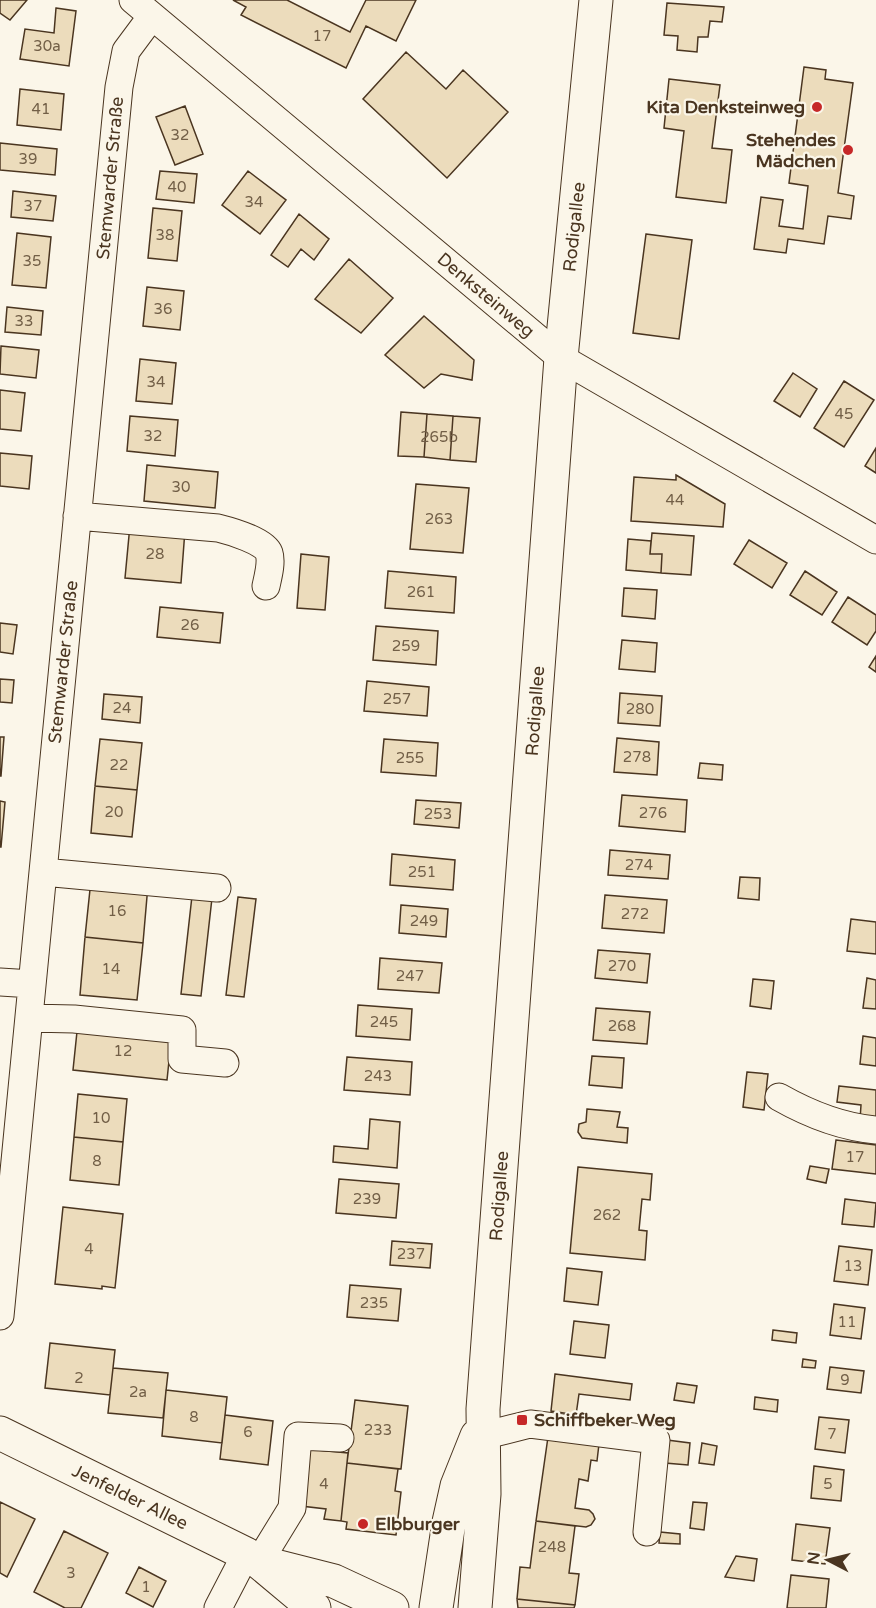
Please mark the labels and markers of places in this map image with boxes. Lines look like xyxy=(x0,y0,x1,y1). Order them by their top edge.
place label: Kita Denksteinweg xyxy=(646,96,805,118)
marker: Kita Denksteinweg xyxy=(810,100,824,114)
place label: Stehendes Mädchen xyxy=(746,129,836,172)
marker: Stehendes Mädchen xyxy=(841,143,855,157)
place label: Schiffbeker Weg xyxy=(534,1409,676,1431)
marker: Schiffbeker Weg xyxy=(515,1413,529,1427)
place label: Elbburger xyxy=(375,1513,461,1535)
marker: Elbburger xyxy=(356,1517,370,1531)

